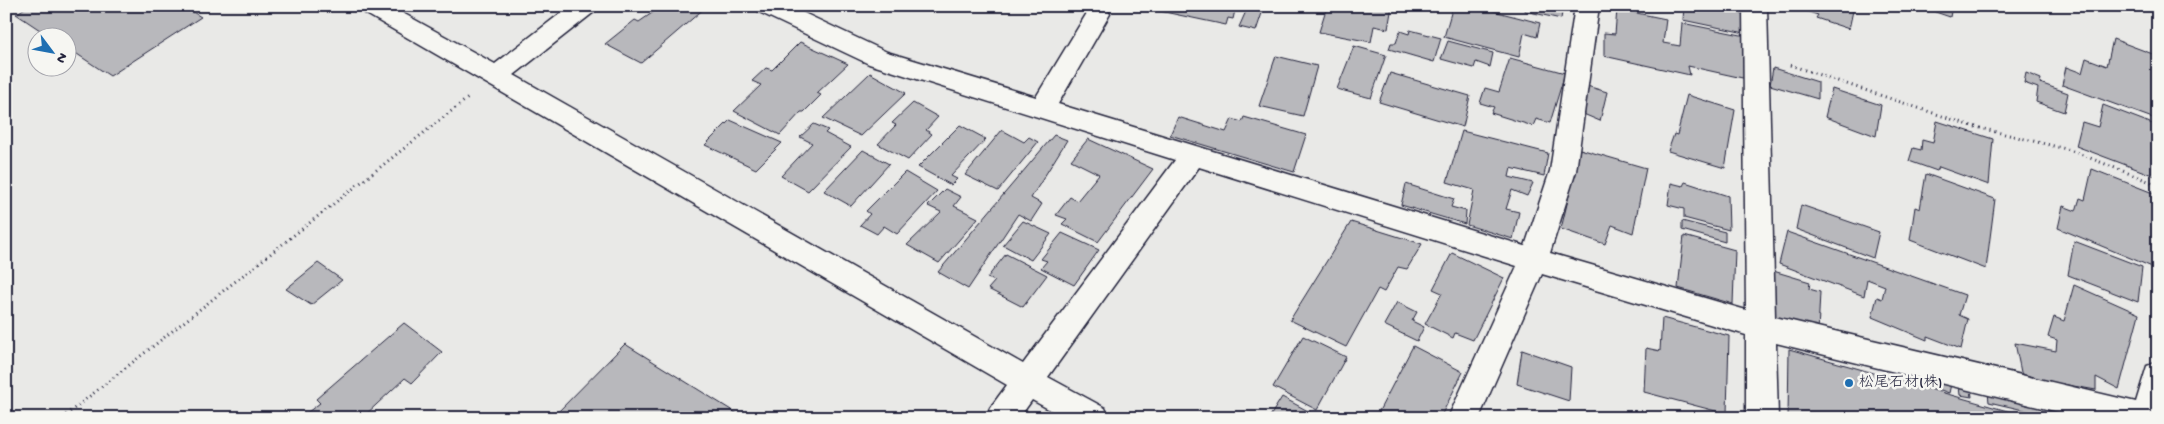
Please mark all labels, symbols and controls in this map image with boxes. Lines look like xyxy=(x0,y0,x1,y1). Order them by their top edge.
north arrow xyxy=(28,28,78,78)
text: N xyxy=(51,49,71,66)
place label: 松尾石材(株) xyxy=(1859,374,1943,392)
marker: 松尾石材(株) xyxy=(1843,377,1855,389)

